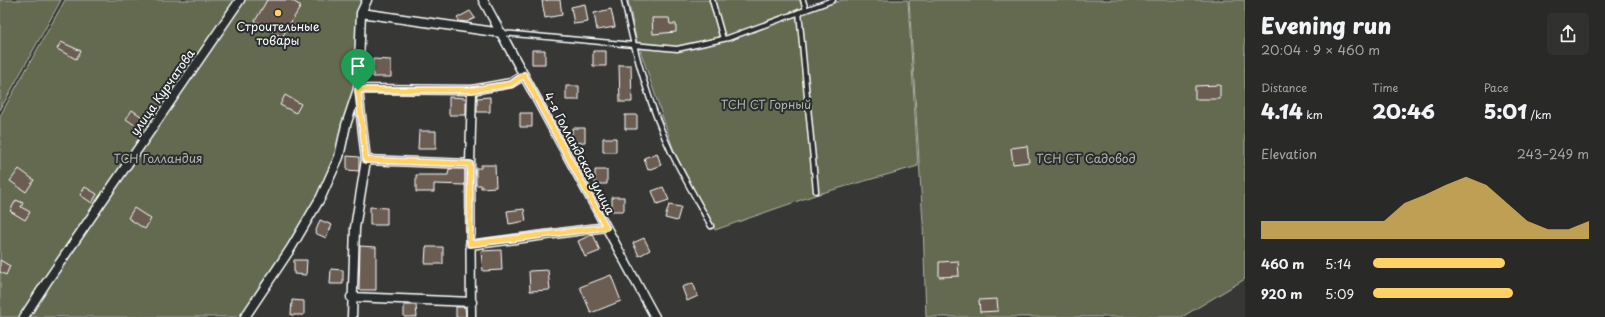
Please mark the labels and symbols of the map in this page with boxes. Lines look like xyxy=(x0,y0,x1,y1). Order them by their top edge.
marker: Строительные товары xyxy=(273,8,283,18)
place label: Строительные товары xyxy=(236,17,320,49)
street label: улица Курчатова xyxy=(125,45,199,139)
pin xyxy=(341,49,375,90)
street label: 4-я Голландская улица xyxy=(540,89,620,218)
park label: ТСН СТ Горный xyxy=(721,95,811,113)
park label: ТСН Голландия xyxy=(114,149,202,167)
park label: ТСН СТ Садовод xyxy=(1036,149,1136,167)

